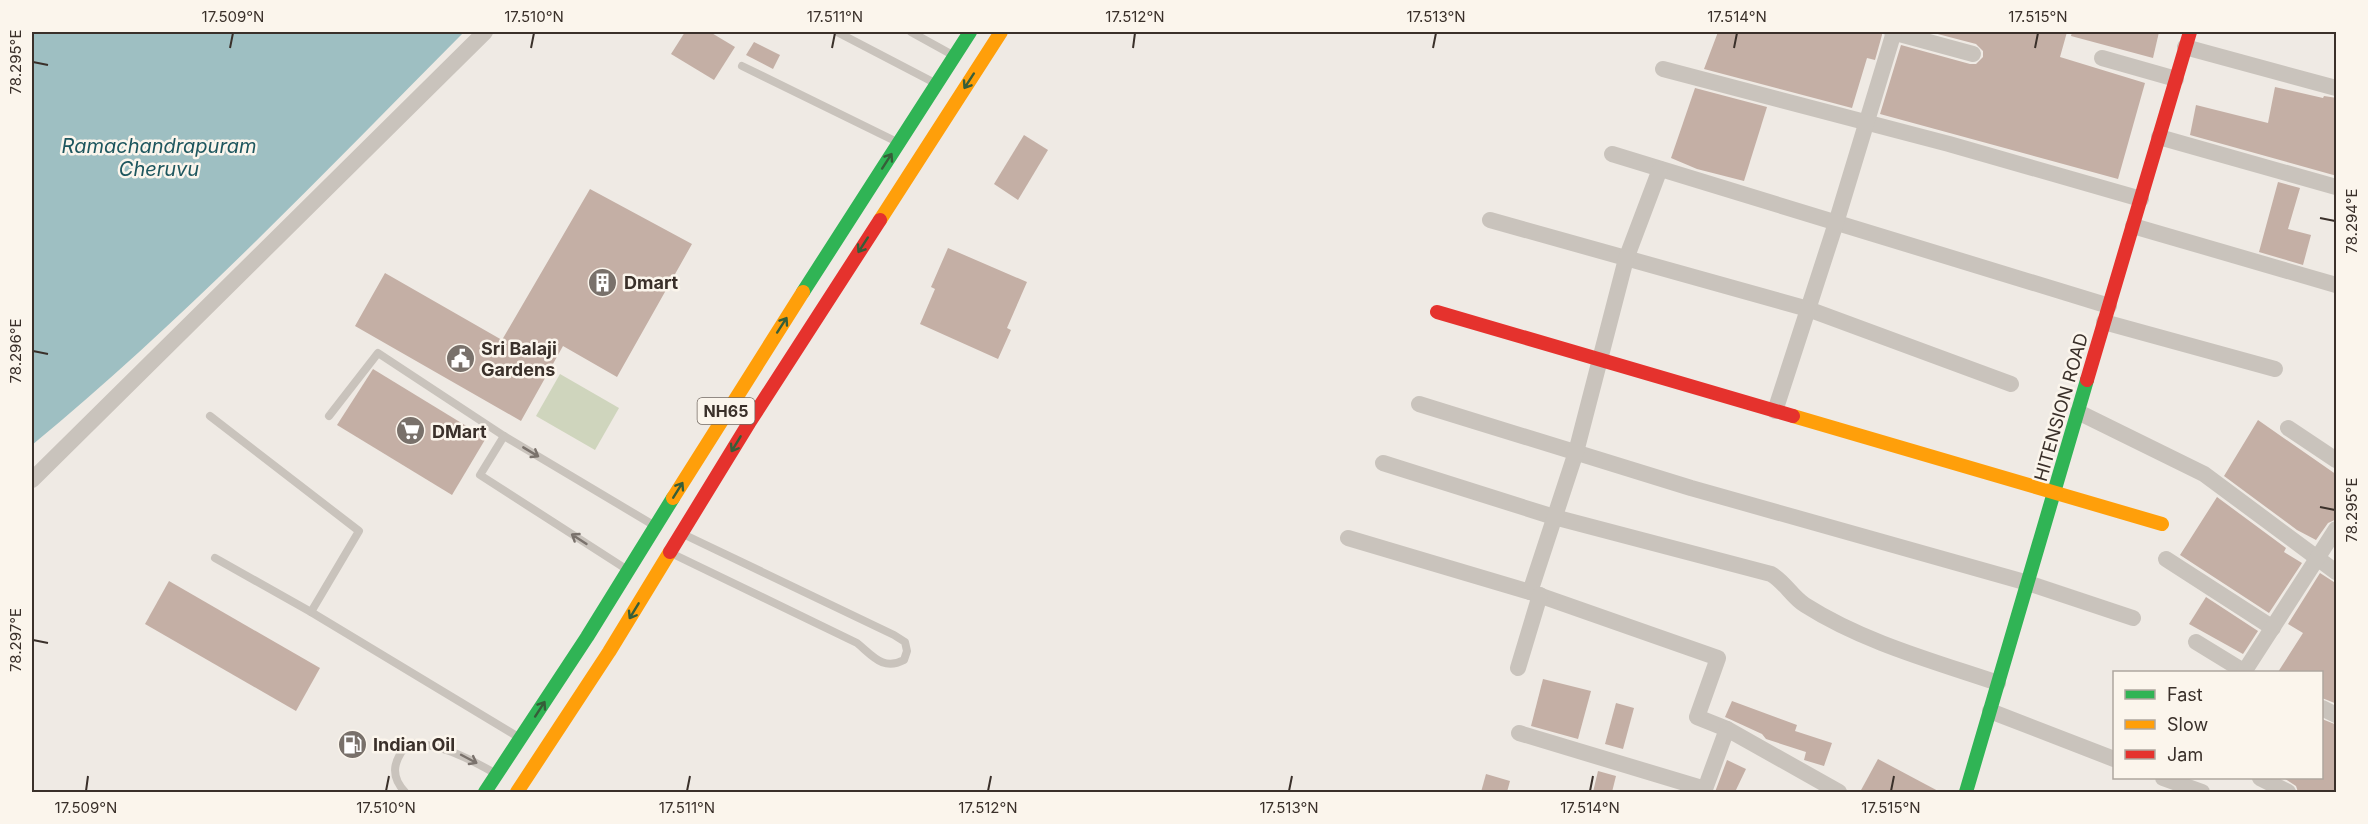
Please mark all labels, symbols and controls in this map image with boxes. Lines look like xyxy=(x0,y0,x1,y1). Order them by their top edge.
text: 17.509°N xyxy=(202,7,264,26)
text: 17.510°N xyxy=(504,7,564,26)
text: 17.511°N xyxy=(807,7,863,26)
text: 17.512°N xyxy=(1105,7,1165,26)
text: 17.513°N xyxy=(1406,7,1466,26)
text: 17.514°N xyxy=(1707,7,1767,26)
text: 17.515°N xyxy=(2008,7,2068,26)
text: 78.295°E xyxy=(6,30,25,94)
one-way arrow xyxy=(963,72,975,89)
water label: Ramachandrapuram Cheruvu xyxy=(62,134,256,181)
one-way arrow xyxy=(881,153,893,170)
text: 78.294°E xyxy=(2342,188,2361,254)
one-way arrow xyxy=(857,236,870,253)
building icon: Dmart xyxy=(587,266,619,298)
place label: Dmart xyxy=(624,272,679,293)
one-way arrow xyxy=(776,317,788,334)
text: 78.296°E xyxy=(6,318,25,384)
street label: HITENSION ROAD xyxy=(2030,331,2092,483)
place label: Sri Balaji Gardens xyxy=(481,338,557,380)
public building icon: Sri Balaji Gardens xyxy=(444,342,476,374)
road number: NH65 xyxy=(698,398,754,424)
supermarket icon: DMart xyxy=(395,415,427,447)
place label: DMart xyxy=(432,421,487,442)
one-way arrow xyxy=(729,435,741,452)
one-way arrow xyxy=(522,446,539,458)
text: 78.295°E xyxy=(2342,478,2361,542)
one-way arrow xyxy=(672,482,684,499)
one-way arrow xyxy=(571,532,588,544)
one-way arrow xyxy=(628,602,640,619)
text: 78.297°E xyxy=(6,608,25,672)
legend xyxy=(2113,671,2323,779)
text: Fast xyxy=(2167,684,2203,705)
one-way arrow xyxy=(534,701,546,717)
text: Slow xyxy=(2167,714,2208,735)
fuel station icon: Indian Oil xyxy=(336,728,368,760)
place label: Indian Oil xyxy=(373,734,455,755)
text: Jam xyxy=(2167,744,2203,765)
one-way arrow xyxy=(460,753,477,765)
text: 17.509°N xyxy=(55,798,117,817)
text: 17.510°N xyxy=(356,798,416,817)
text: 17.511°N xyxy=(659,798,715,817)
text: 17.512°N xyxy=(958,798,1018,817)
text: 17.513°N xyxy=(1259,798,1319,817)
text: 17.514°N xyxy=(1560,798,1620,817)
text: 17.515°N xyxy=(1861,798,1921,817)

